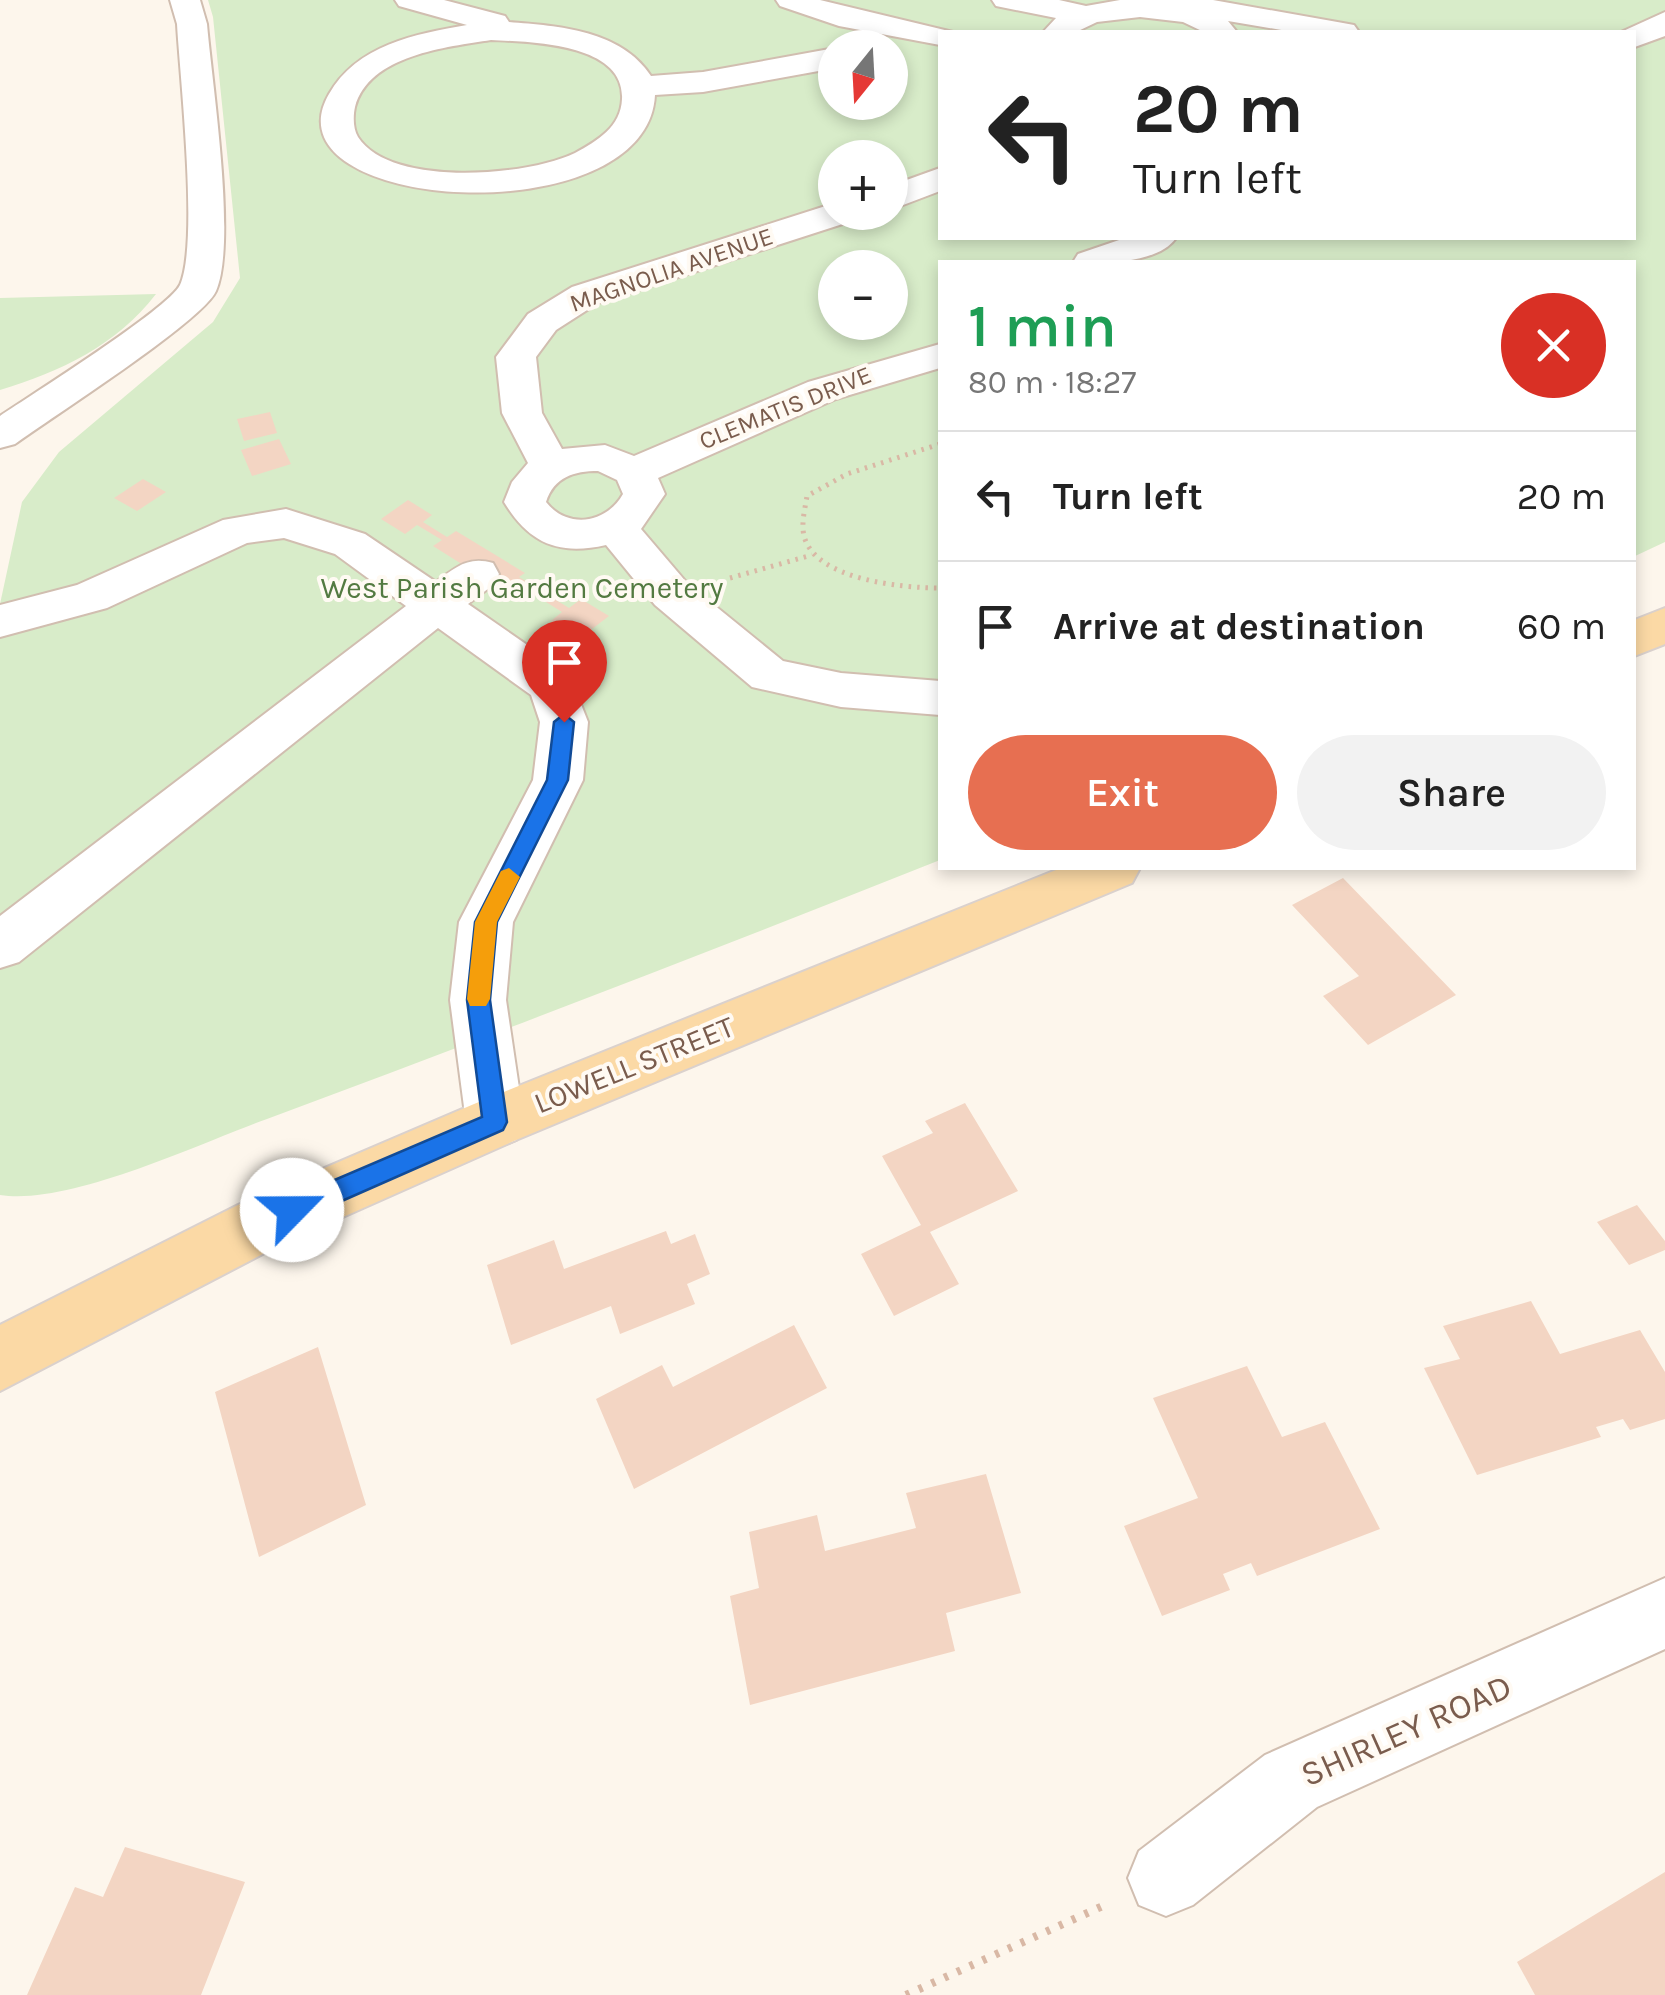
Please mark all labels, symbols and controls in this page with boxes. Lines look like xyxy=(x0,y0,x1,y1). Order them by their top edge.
north arrow xyxy=(818,30,908,120)
map controls xyxy=(818,30,908,340)
text: 20 m xyxy=(1133,68,1304,150)
icon: left xyxy=(968,70,1098,200)
button: + xyxy=(818,140,908,230)
text: Turn left xyxy=(1133,152,1302,204)
street label: MAGNOLIA AVENUE xyxy=(566,221,777,318)
button: − xyxy=(818,250,908,340)
text: 1 min xyxy=(968,291,1117,361)
button: close xyxy=(1501,293,1606,398)
street label: CLEMATIS DRIVE xyxy=(695,360,875,455)
text: 80 m · 18:27 xyxy=(968,364,1136,401)
icon: left xyxy=(968,469,1023,524)
text: Turn left xyxy=(1053,474,1203,519)
text: 20 m xyxy=(1517,474,1606,519)
park label: West Parish Garden Cemetery xyxy=(320,570,724,606)
icon: arrive xyxy=(968,599,1023,654)
text: Arrive at destination xyxy=(1053,604,1425,649)
text: 60 m xyxy=(1517,604,1606,649)
pin xyxy=(522,620,607,723)
icon: arrive xyxy=(537,635,592,690)
button: Exit xyxy=(968,735,1277,850)
button: Share xyxy=(1297,735,1606,850)
street label: LOWELL STREET xyxy=(529,1009,739,1121)
position arrow xyxy=(240,1158,344,1262)
street label: SHIRLEY ROAD xyxy=(1294,1666,1518,1795)

